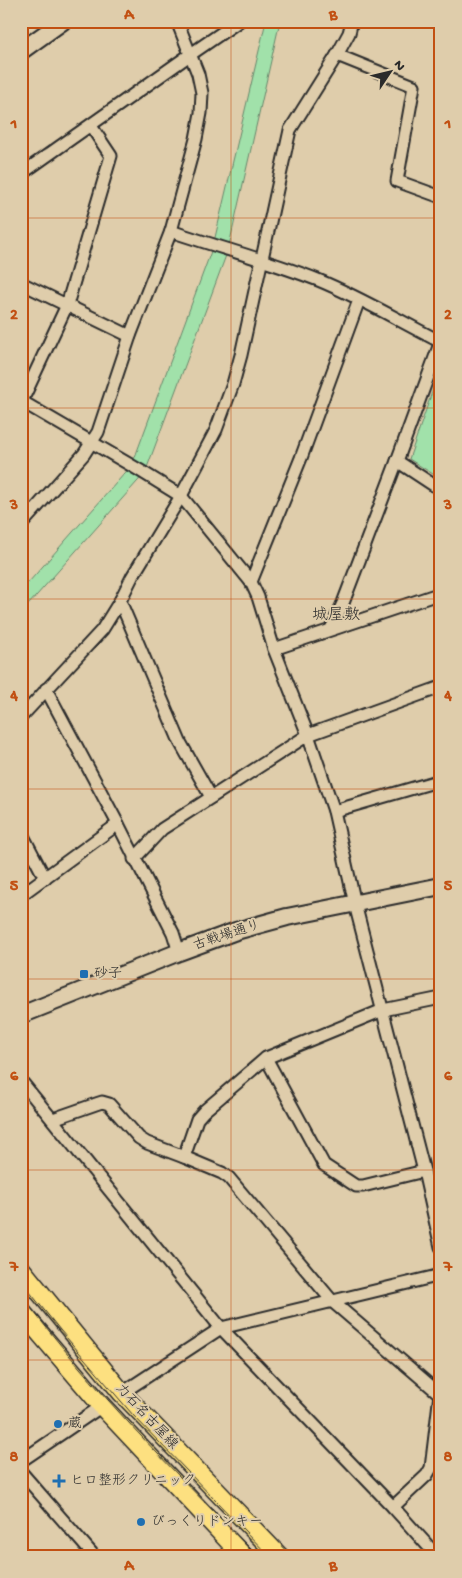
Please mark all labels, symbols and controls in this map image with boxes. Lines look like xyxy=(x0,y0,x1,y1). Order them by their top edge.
text: A xyxy=(123,7,135,26)
text: B xyxy=(328,7,338,26)
north arrow xyxy=(364,48,414,98)
text: N xyxy=(389,57,408,75)
text: 1 xyxy=(10,116,17,135)
text: 1 xyxy=(444,116,451,135)
text: 2 xyxy=(10,307,18,326)
text: 2 xyxy=(444,307,452,326)
text: 3 xyxy=(9,497,18,516)
text: 3 xyxy=(443,497,452,516)
district label: 城屋敷 xyxy=(312,606,360,626)
text: 4 xyxy=(9,688,18,707)
text: 4 xyxy=(443,688,452,707)
text: 5 xyxy=(10,878,19,897)
text: 5 xyxy=(444,878,453,897)
street label: 古戦場通り xyxy=(191,917,263,955)
place label: 砂子 xyxy=(94,966,122,983)
marker: 砂子 xyxy=(78,968,90,980)
text: 6 xyxy=(10,1068,19,1087)
text: 6 xyxy=(444,1068,453,1087)
text: 7 xyxy=(9,1259,19,1278)
text: 7 xyxy=(443,1259,453,1278)
street label: 力石名古屋線 xyxy=(111,1380,182,1454)
place label: 蔵 xyxy=(68,1416,82,1433)
marker: 蔵 xyxy=(52,1418,64,1430)
text: 8 xyxy=(10,1449,19,1468)
text: 8 xyxy=(444,1449,453,1468)
place label: ヒロ整形クリニック xyxy=(70,1473,196,1490)
marker: ヒロ整形クリニック xyxy=(52,1474,66,1488)
place label: びっくりドンキー xyxy=(151,1514,263,1531)
marker: びっくりドンキー xyxy=(135,1516,147,1528)
text: A xyxy=(123,1558,135,1577)
text: B xyxy=(328,1558,338,1577)

